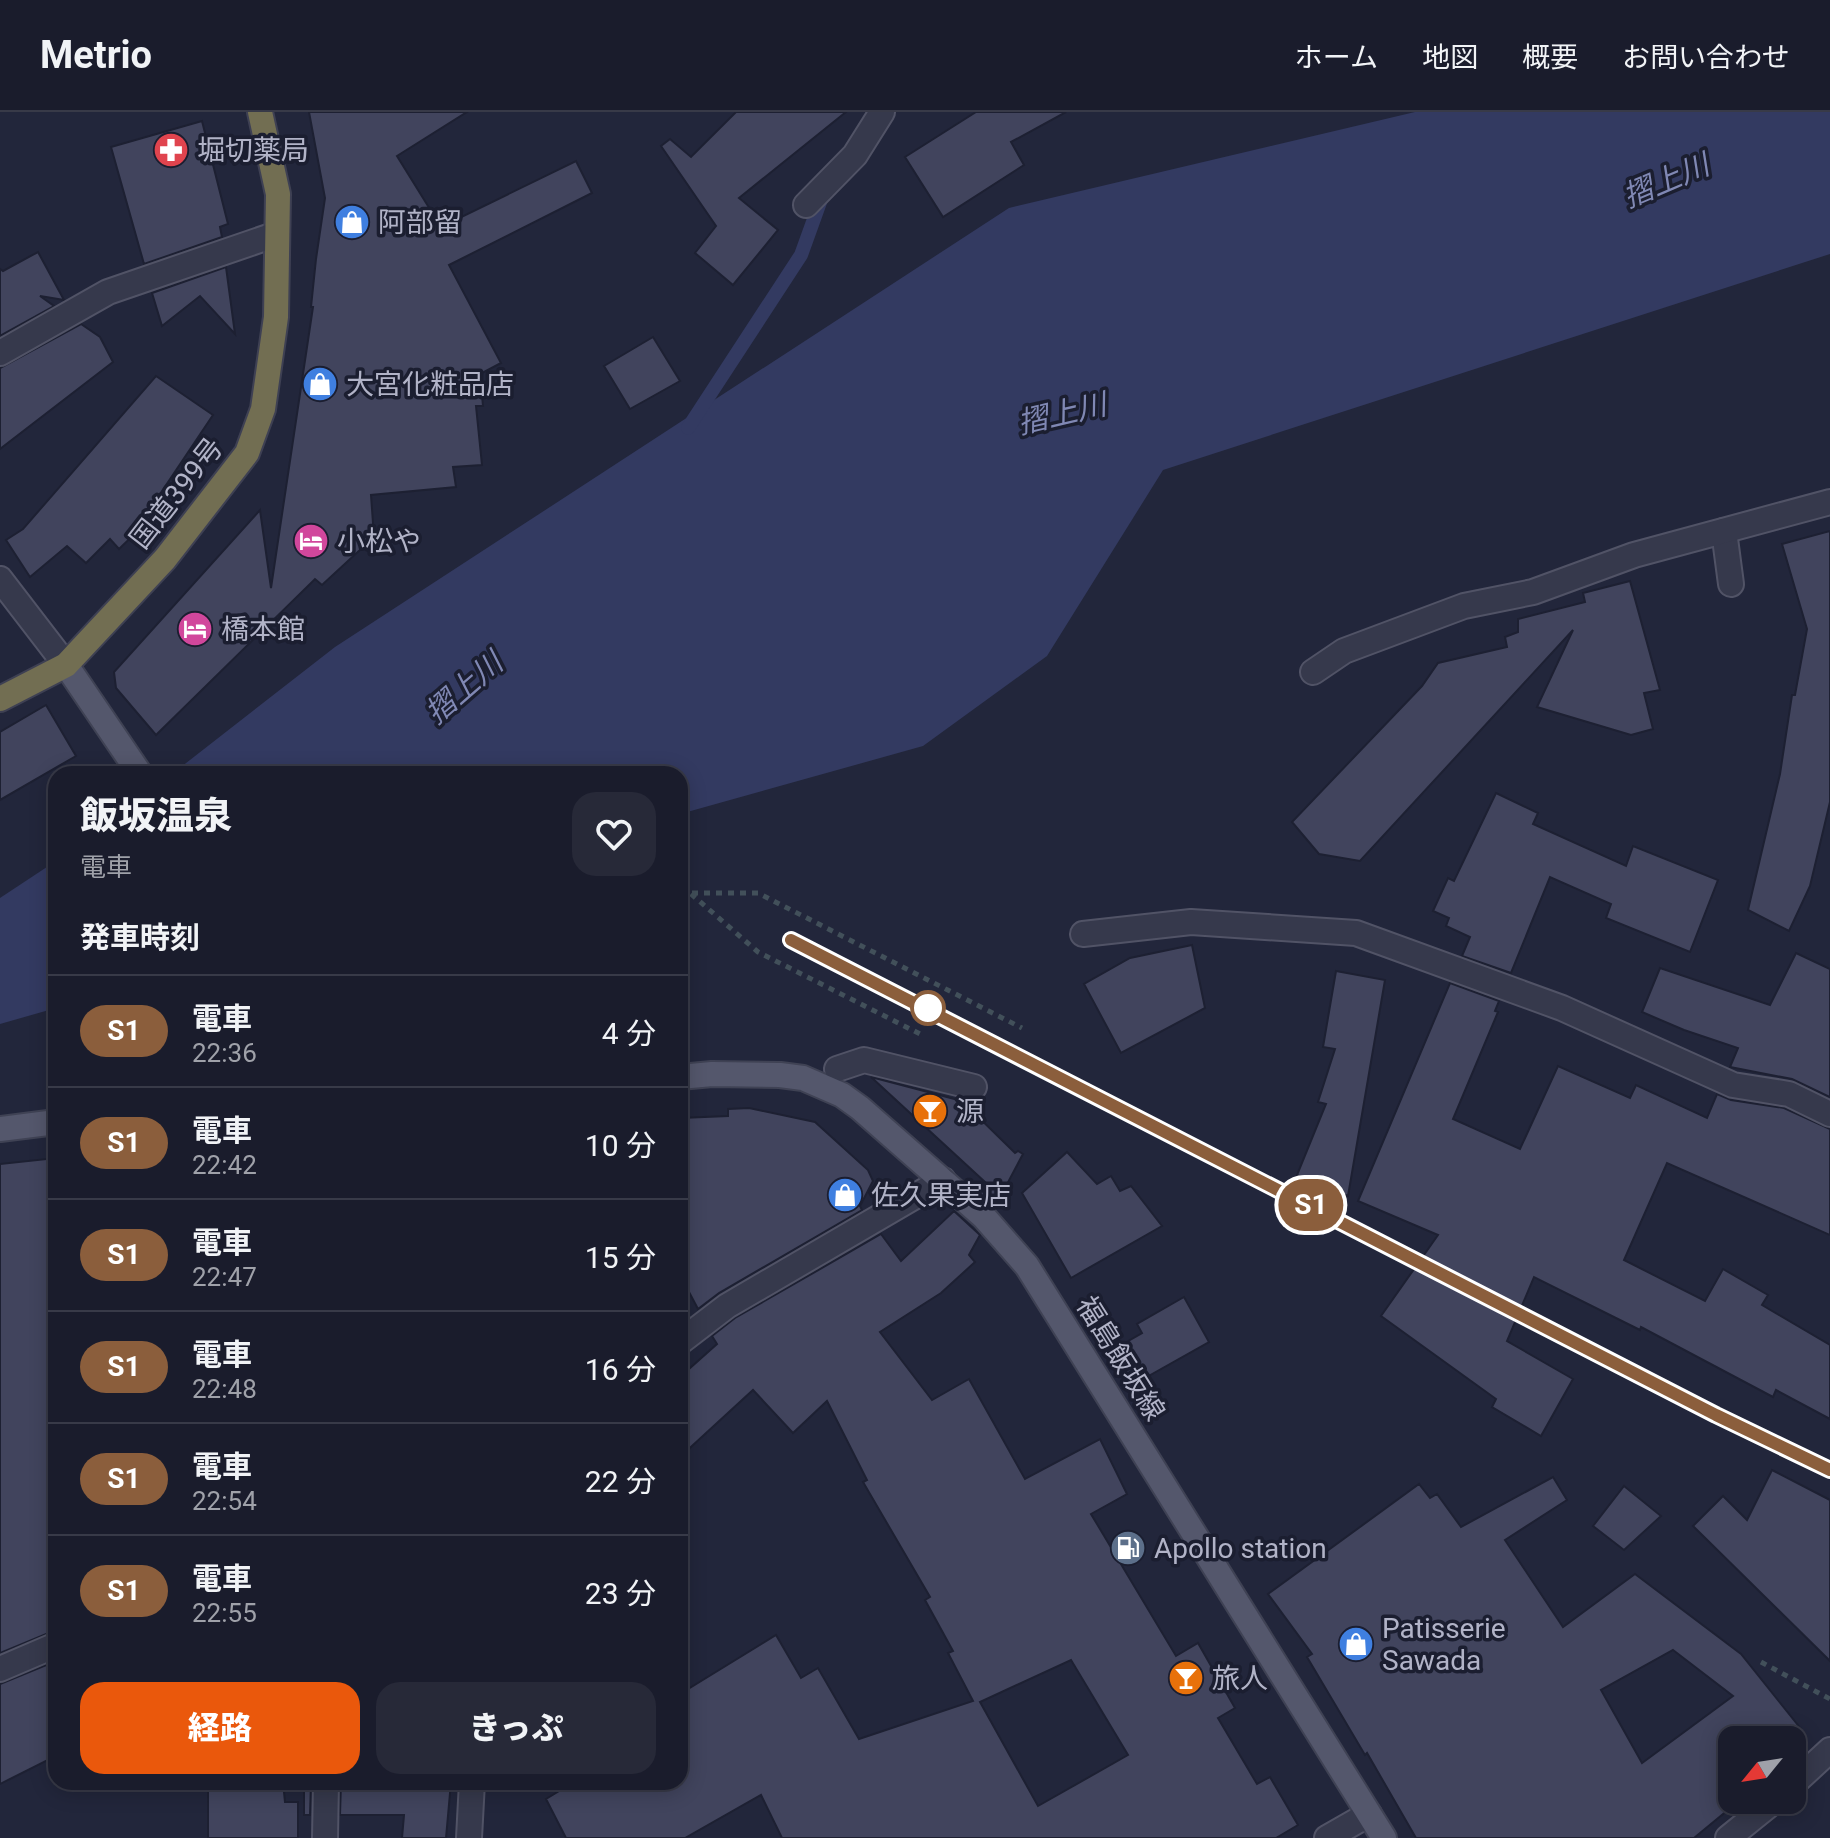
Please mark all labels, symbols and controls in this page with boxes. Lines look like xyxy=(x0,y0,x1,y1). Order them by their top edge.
text: Metrio xyxy=(40,33,152,77)
text: ホーム xyxy=(1295,41,1378,74)
text: 地図 xyxy=(1422,41,1478,74)
text: 概要 xyxy=(1522,41,1578,74)
text: お問い合わせ xyxy=(1622,41,1790,74)
pharmacy icon: 堀切薬局 xyxy=(152,131,190,169)
place label: 堀切薬局 xyxy=(197,134,309,167)
water label: 摺上川 xyxy=(1618,146,1717,214)
shop icon: 阿部留 xyxy=(333,203,371,241)
place label: 阿部留 xyxy=(378,206,462,239)
shop icon: 大宮化粧品店 xyxy=(301,365,339,403)
place label: 大宮化粧品店 xyxy=(346,368,514,401)
water label: 摺上川 xyxy=(1014,386,1113,441)
street label: 国道399号 xyxy=(123,431,230,555)
hotel icon: 小松や xyxy=(292,522,330,560)
place label: 小松や xyxy=(337,525,421,558)
hotel icon: 橋本館 xyxy=(176,610,214,648)
place label: 橋本館 xyxy=(221,613,305,646)
water label: 摺上川 xyxy=(418,643,511,730)
button: heart xyxy=(572,792,656,876)
text: 飯坂温泉 xyxy=(80,794,232,838)
text: 電車 xyxy=(80,852,132,882)
text: 発車時刻 xyxy=(80,920,200,955)
unlabelled marker xyxy=(911,991,945,1025)
text: 電車 xyxy=(192,1001,252,1036)
text: S1 xyxy=(107,1014,141,1047)
text: 4 分 xyxy=(602,1016,656,1051)
text: 22:36 xyxy=(192,1038,257,1068)
bar icon: 源 xyxy=(911,1092,949,1130)
place label: 源 xyxy=(956,1095,984,1128)
text: 電車 xyxy=(192,1113,252,1148)
text: S1 xyxy=(107,1126,141,1159)
text: 10 分 xyxy=(585,1128,656,1163)
text: 22:42 xyxy=(192,1150,257,1180)
shop icon: 佐久果実店 xyxy=(826,1176,864,1214)
place label: 佐久果実店 xyxy=(871,1179,1011,1212)
line badge: S1 xyxy=(1275,1179,1347,1231)
text: S1 xyxy=(1294,1188,1328,1221)
text: 電車 xyxy=(192,1225,252,1260)
text: S1 xyxy=(107,1238,141,1271)
text: 15 分 xyxy=(585,1240,656,1275)
text: 22:47 xyxy=(192,1262,257,1292)
street label: 福島飯坂線 xyxy=(1069,1290,1172,1426)
text: 電車 xyxy=(192,1337,252,1372)
text: S1 xyxy=(107,1350,141,1383)
text: 16 分 xyxy=(585,1352,656,1387)
text: 22:48 xyxy=(192,1374,257,1404)
text: 電車 xyxy=(192,1449,252,1484)
text: S1 xyxy=(107,1462,141,1495)
text: 22 分 xyxy=(585,1464,656,1499)
text: 22:54 xyxy=(192,1486,257,1516)
fuel station icon: Apollo station xyxy=(1109,1529,1147,1567)
place label: Apollo station xyxy=(1154,1532,1327,1565)
text: 電車 xyxy=(192,1561,252,1596)
text: S1 xyxy=(107,1574,141,1607)
text: 23 分 xyxy=(585,1576,656,1611)
text: 22:55 xyxy=(192,1598,257,1628)
place label: Patisserie Sawada xyxy=(1382,1612,1506,1677)
shop icon: Patisserie Sawada xyxy=(1337,1625,1375,1663)
bar icon: 旅人 xyxy=(1167,1659,1205,1697)
place label: 旅人 xyxy=(1212,1662,1268,1695)
button: 経路 xyxy=(80,1682,360,1774)
button: きっぷ xyxy=(376,1682,656,1774)
north arrow xyxy=(1718,1726,1806,1814)
map controls xyxy=(1718,1726,1806,1814)

